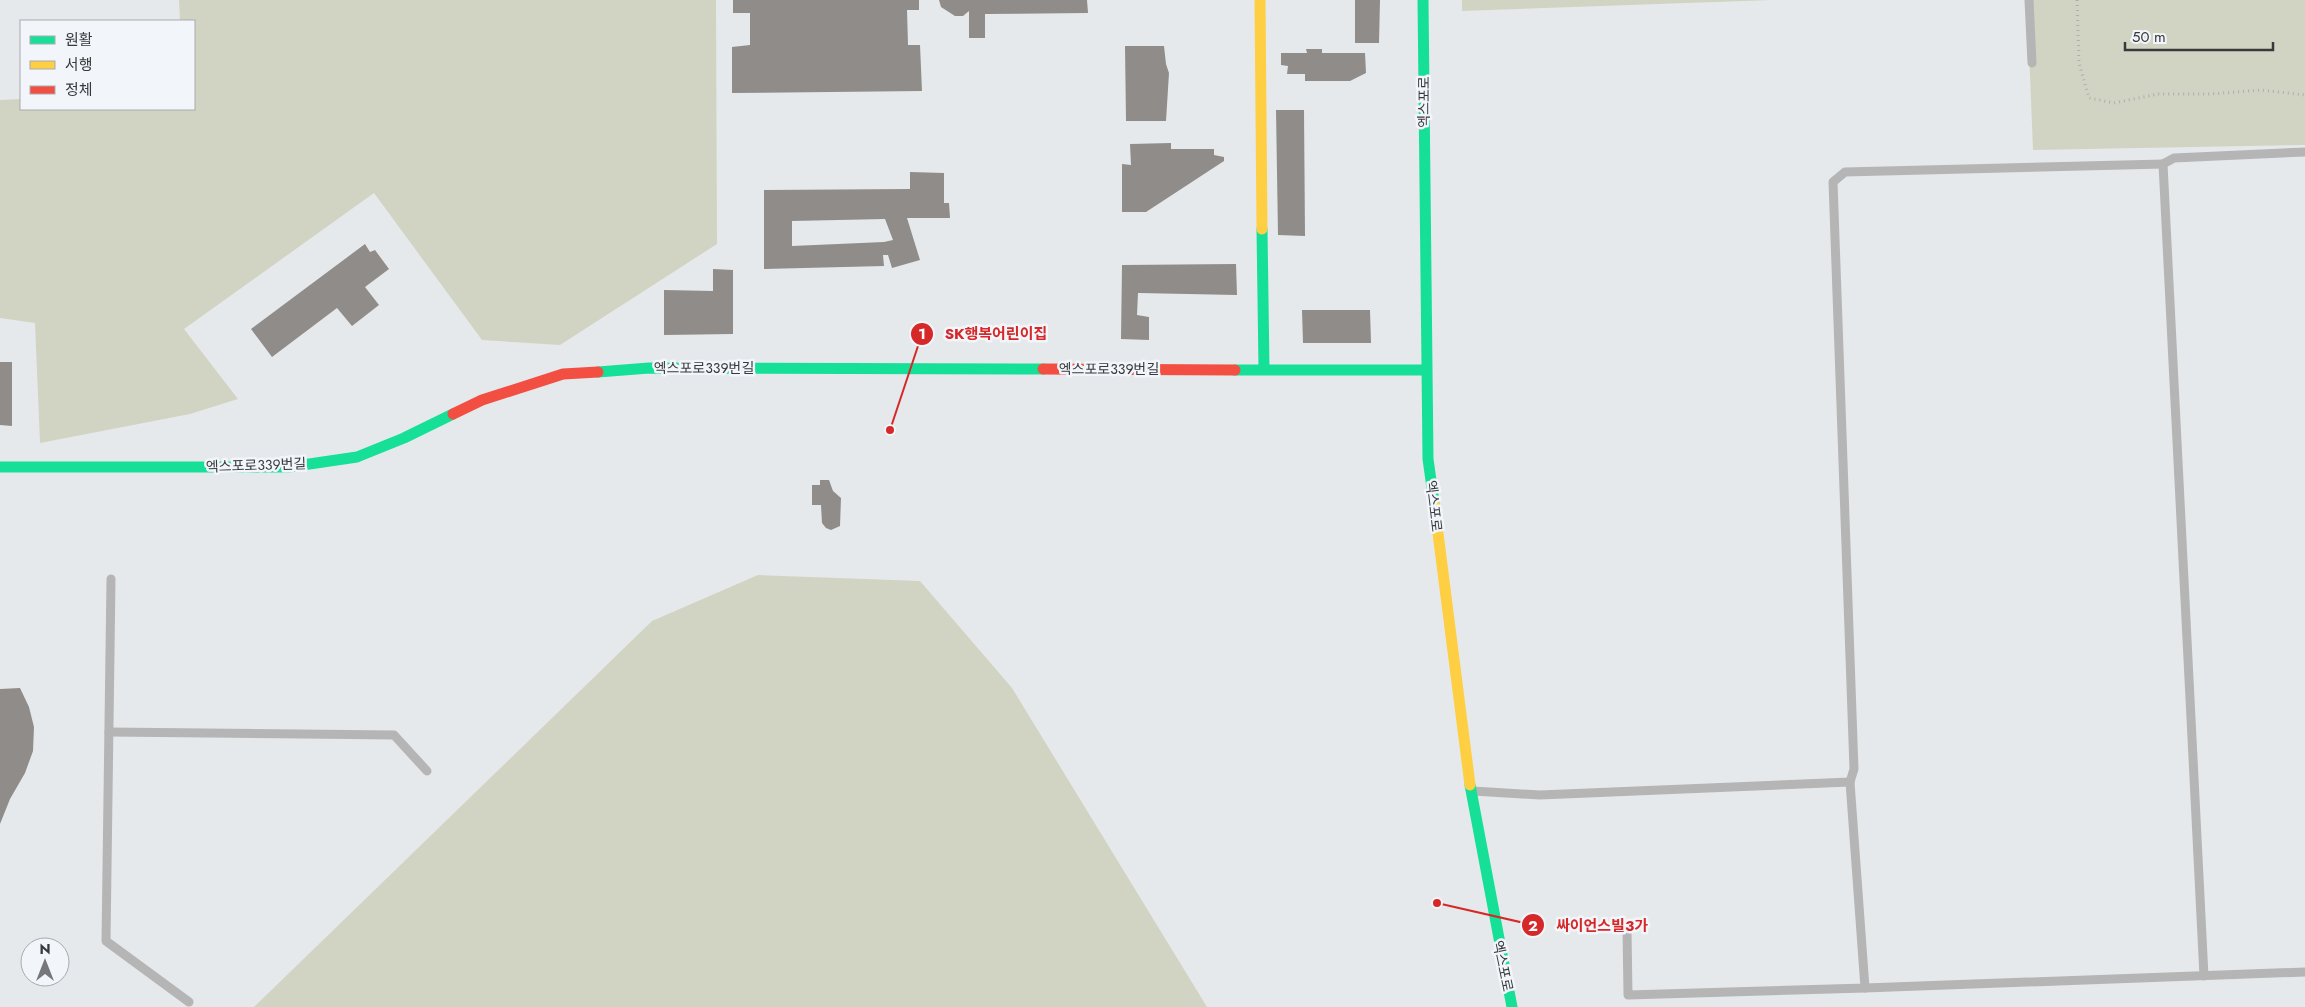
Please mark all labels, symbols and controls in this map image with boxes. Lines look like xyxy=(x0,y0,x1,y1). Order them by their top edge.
legend xyxy=(20,20,195,110)
scale bar xyxy=(2125,20,2272,52)
text: 50 m xyxy=(2132,26,2166,48)
text: 원활 xyxy=(65,29,93,51)
text: 서행 xyxy=(65,54,93,76)
street label: 엑스포로 xyxy=(1414,76,1434,128)
text: 정체 xyxy=(65,79,93,101)
callout: SK행복어린이집 xyxy=(910,319,1058,349)
text: 1 xyxy=(918,323,926,345)
text: SK행복어린이집 xyxy=(945,323,1047,345)
street label: 엑스포로339번길 xyxy=(654,358,754,378)
street label: 엑스포로339번길 xyxy=(1059,359,1159,379)
street label: 엑스포로339번길 xyxy=(205,453,307,477)
street label: 엑스포로 xyxy=(1421,479,1447,533)
callout: 싸이언스빌3가 xyxy=(1521,910,1658,940)
text: 2 xyxy=(1528,915,1538,937)
text: 싸이언스빌3가 xyxy=(1556,915,1648,937)
north arrow xyxy=(20,937,70,987)
text: N xyxy=(39,939,51,959)
street label: 엑스포로 xyxy=(1488,939,1518,993)

